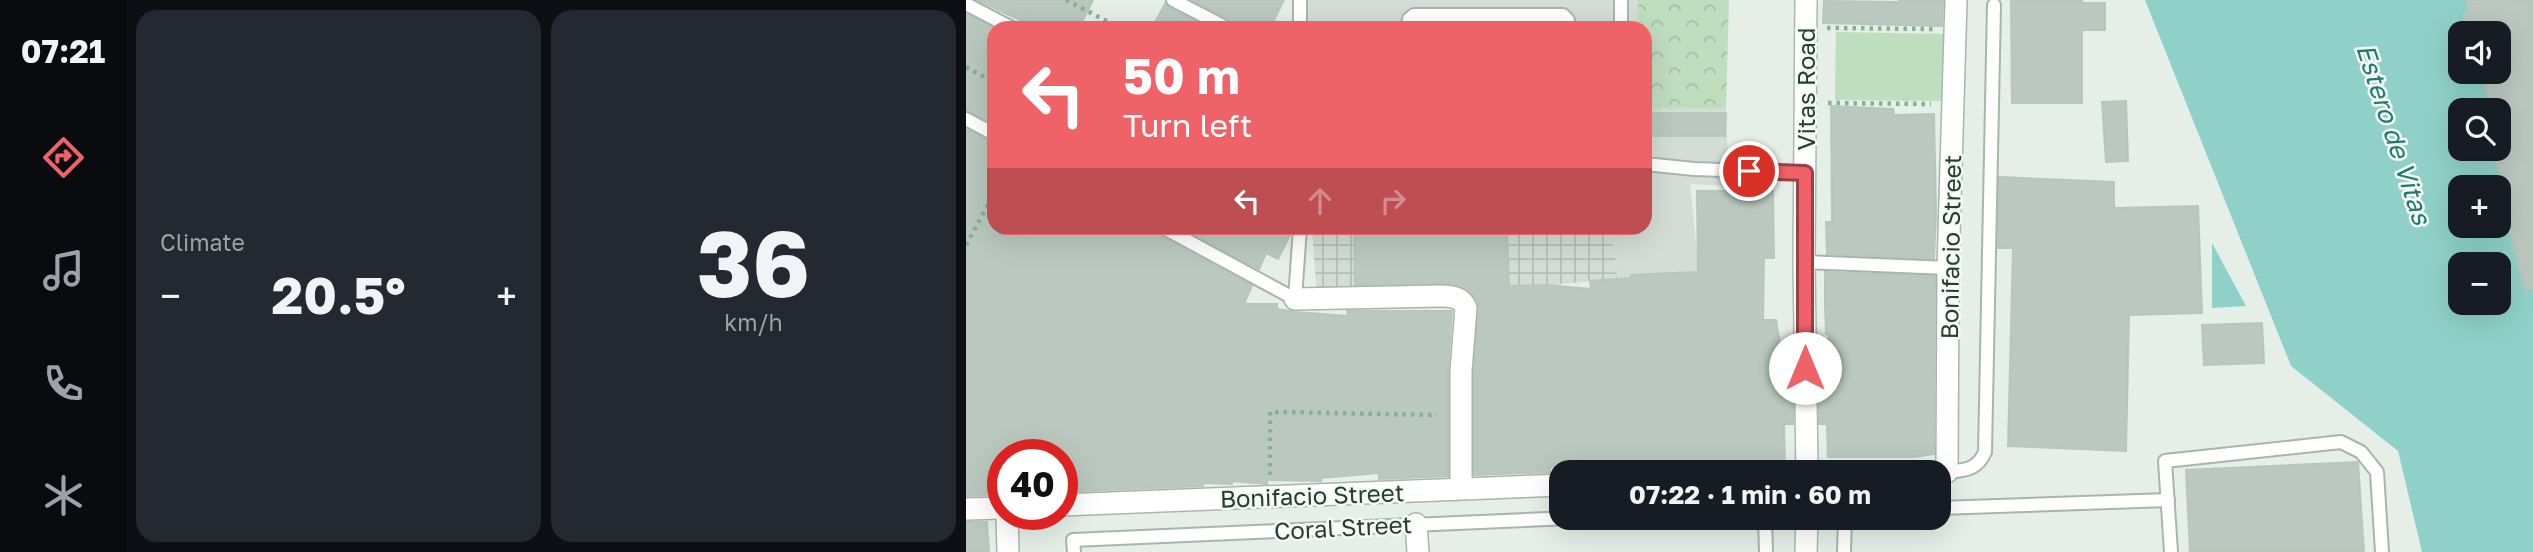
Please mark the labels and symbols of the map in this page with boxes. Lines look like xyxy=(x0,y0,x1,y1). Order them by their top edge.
street label: Vitas Road xyxy=(1791,27,1820,151)
water label: Estero de Vitas xyxy=(2350,40,2438,229)
pin xyxy=(1719,141,1779,201)
street label: Bonifacio Street xyxy=(1934,155,1966,339)
position arrow xyxy=(1768,331,1842,405)
speed limit sign: 40 xyxy=(987,439,1078,530)
street label: Bonifacio Street xyxy=(1219,477,1405,513)
street label: Coral Street xyxy=(1273,509,1413,545)

